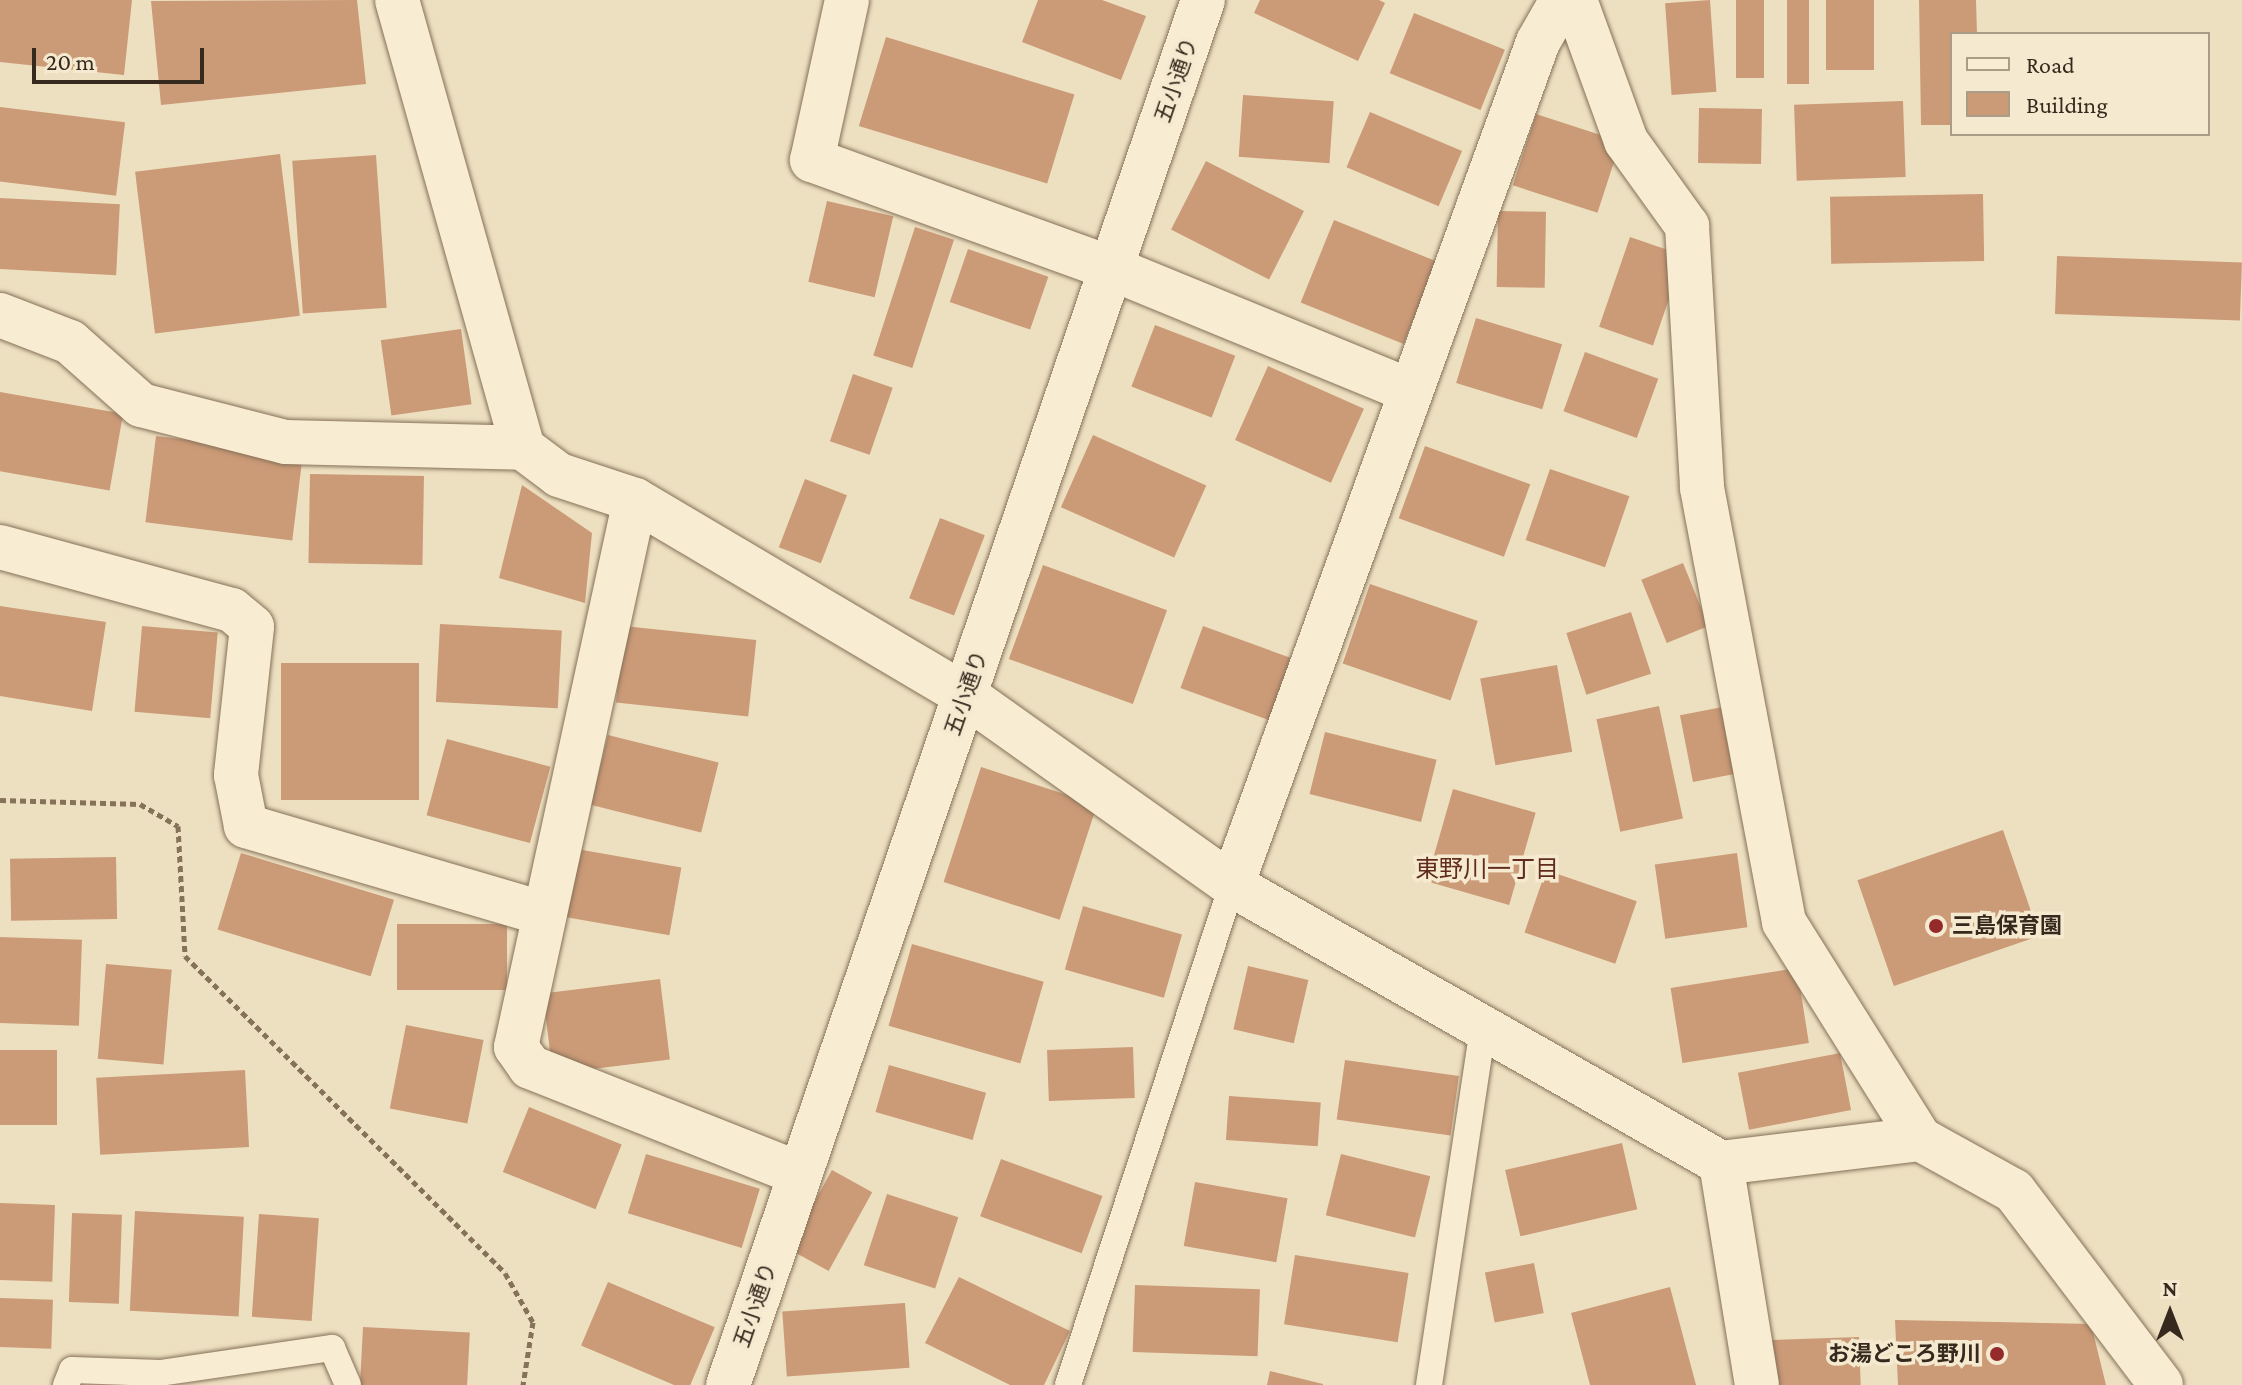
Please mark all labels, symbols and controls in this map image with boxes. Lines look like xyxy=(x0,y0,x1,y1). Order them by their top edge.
scale bar xyxy=(36,32,208,82)
legend xyxy=(1950,32,2210,136)
street label: 五小通り xyxy=(1149,34,1203,126)
text: 20 m xyxy=(46,48,95,75)
text: Road xyxy=(2026,51,2075,78)
text: Building xyxy=(2026,91,2108,118)
street label: 五小通り xyxy=(939,647,993,739)
district label: 東野川一丁目 xyxy=(1415,855,1559,883)
place label: 三島保育園 xyxy=(1952,913,2062,939)
marker: 三島保育園 xyxy=(1927,917,1945,935)
street label: 五小通り xyxy=(728,1259,782,1351)
north arrow xyxy=(2130,1273,2210,1353)
text: N xyxy=(2163,1276,2178,1301)
place label: お湯どころ野川 xyxy=(1827,1341,1981,1367)
marker: お湯どころ野川 xyxy=(1988,1345,2006,1363)

